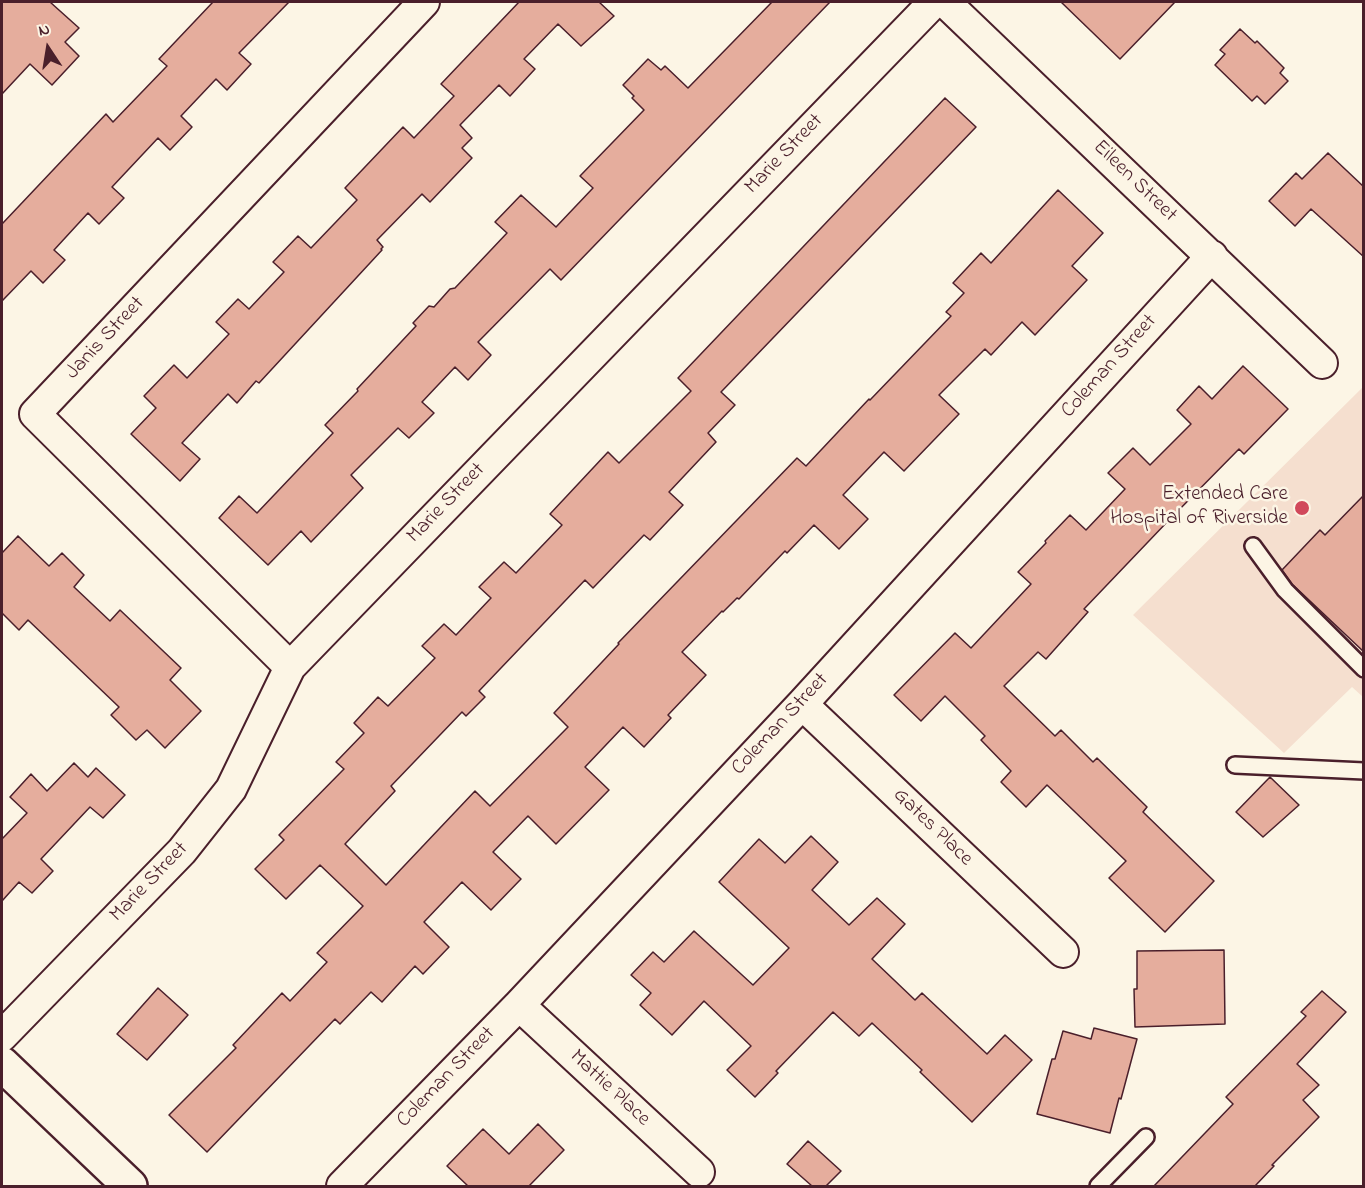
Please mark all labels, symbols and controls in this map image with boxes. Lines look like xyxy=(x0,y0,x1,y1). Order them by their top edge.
north arrow xyxy=(18,18,78,78)
text: N xyxy=(36,18,52,43)
street label: Marie Street xyxy=(741,110,829,200)
street label: Eileen Street xyxy=(1087,136,1181,228)
street label: Janis Street xyxy=(61,292,151,386)
street label: Coleman Street xyxy=(1057,310,1163,424)
street label: Marie Street xyxy=(403,459,491,549)
place label: Extended Care Hospital of Riverside xyxy=(1110,483,1288,533)
marker: Extended Care Hospital of Riverside xyxy=(1293,499,1311,517)
street label: Coleman Street xyxy=(727,669,835,781)
street label: Gates Place xyxy=(887,784,977,872)
street label: Marie Street xyxy=(106,838,194,928)
street label: Coleman Street xyxy=(392,1022,502,1134)
street label: Mattie Place xyxy=(563,1045,655,1133)

